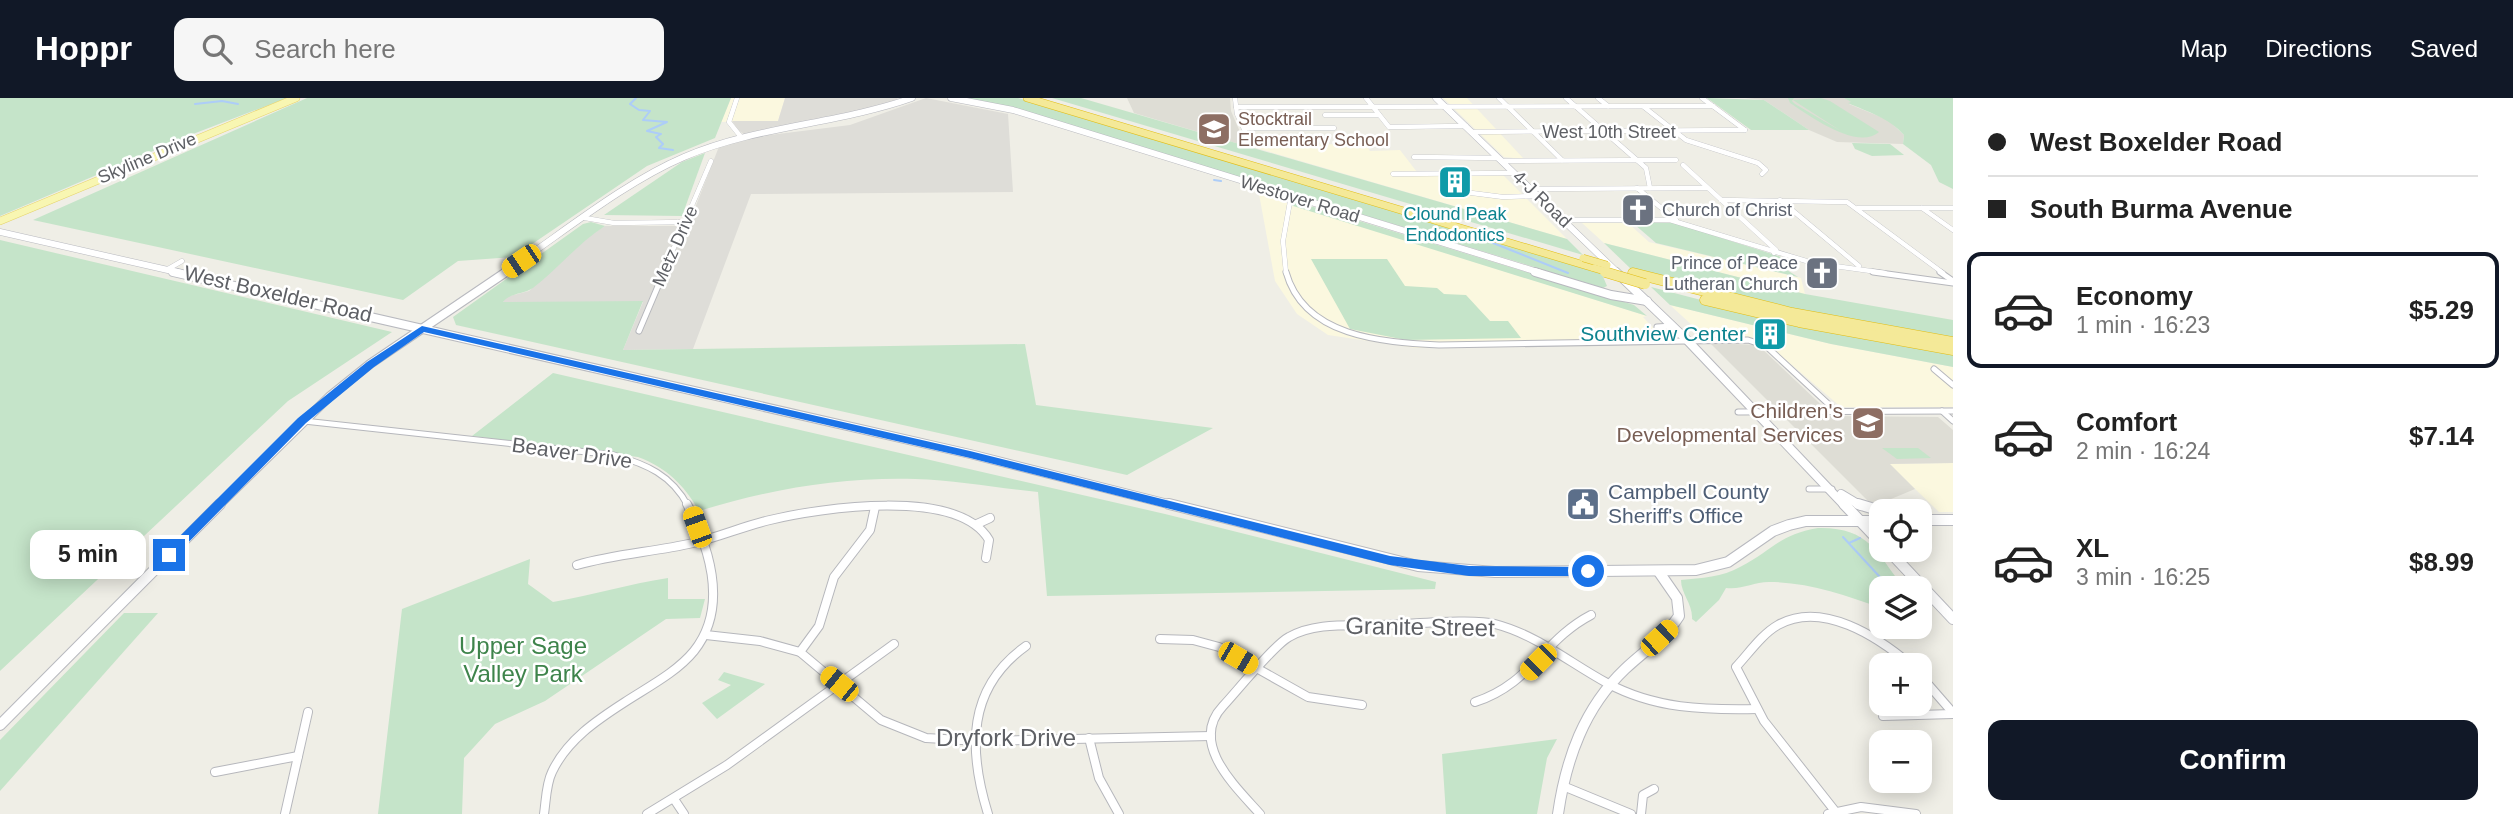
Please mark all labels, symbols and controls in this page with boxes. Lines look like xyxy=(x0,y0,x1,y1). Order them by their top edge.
search box xyxy=(174,18,664,81)
text: Hoppr xyxy=(35,30,132,67)
icon: search xyxy=(198,30,236,68)
text: Search here xyxy=(254,34,396,64)
text: Map xyxy=(2181,35,2227,62)
text: Directions xyxy=(2265,35,2372,62)
text: Saved xyxy=(2410,35,2478,62)
place label: Stocktrail Elementary School xyxy=(1238,109,1389,150)
school or university icon: Stocktrail Elementary School xyxy=(1195,110,1233,148)
street label: West 10th Street xyxy=(1542,122,1676,142)
text: West Boxelder Road xyxy=(2030,127,2282,157)
street label: Skyline Drive xyxy=(95,128,199,188)
building icon: Clound Peak Endodontics xyxy=(1436,163,1474,201)
street label: 4-J Road xyxy=(1509,166,1575,232)
street label: Westover Road xyxy=(1238,171,1362,227)
church icon: Church of Christ xyxy=(1619,191,1657,229)
text: South Burma Avenue xyxy=(2030,194,2292,224)
place label: Church of Christ xyxy=(1662,200,1792,220)
street label: Metz Drive xyxy=(648,203,702,289)
place label: Clound Peak Endodontics xyxy=(1403,204,1508,245)
car xyxy=(498,241,545,281)
place label: Prince of Peace Lutheran Church xyxy=(1664,253,1798,294)
church icon: Prince of Peace Lutheran Church xyxy=(1803,254,1841,292)
street label: West Boxelder Road xyxy=(182,261,374,326)
icon: car xyxy=(1992,279,2055,342)
text: Economy xyxy=(2076,281,2193,311)
text: $5.29 xyxy=(2409,295,2474,325)
text: 1 min · 16:23 xyxy=(2076,312,2210,338)
building icon: Southview Center xyxy=(1751,315,1789,353)
place label: Southview Center xyxy=(1580,322,1746,345)
place label: Children's Developmental Services xyxy=(1617,399,1843,446)
school or university icon: Children's Developmental Services xyxy=(1849,404,1887,442)
icon: car xyxy=(1992,405,2055,468)
text: Comfort xyxy=(2076,407,2177,437)
text: $7.14 xyxy=(2409,421,2474,451)
street label: Beaver Drive xyxy=(510,433,634,472)
text: 2 min · 16:24 xyxy=(2076,438,2210,464)
place label: Campbell County Sheriff's Office xyxy=(1608,480,1770,527)
public building icon: Campbell County Sheriff's Office xyxy=(1564,485,1602,523)
map controls xyxy=(1869,499,1932,793)
button: locate xyxy=(1869,499,1932,562)
car xyxy=(680,504,715,550)
callout: 5 min xyxy=(29,531,144,580)
icon: car xyxy=(1992,531,2055,594)
text: XL xyxy=(2076,533,2109,563)
route end xyxy=(153,539,185,571)
text: 5 min xyxy=(58,541,118,567)
text: $8.99 xyxy=(2409,547,2474,577)
route start xyxy=(1572,555,1604,587)
text: 3 min · 16:25 xyxy=(2076,564,2210,590)
button: layers xyxy=(1869,576,1932,639)
street label: Granite Street xyxy=(1345,612,1495,641)
car xyxy=(1637,616,1682,660)
park label: Upper Sage Valley Park xyxy=(459,632,587,687)
car xyxy=(1215,638,1262,678)
car xyxy=(1516,640,1561,684)
button: + xyxy=(1869,653,1932,716)
car xyxy=(817,663,862,705)
button: Confirm xyxy=(1988,720,2478,800)
street label: Dryfork Drive xyxy=(936,724,1076,751)
button: − xyxy=(1869,730,1932,793)

